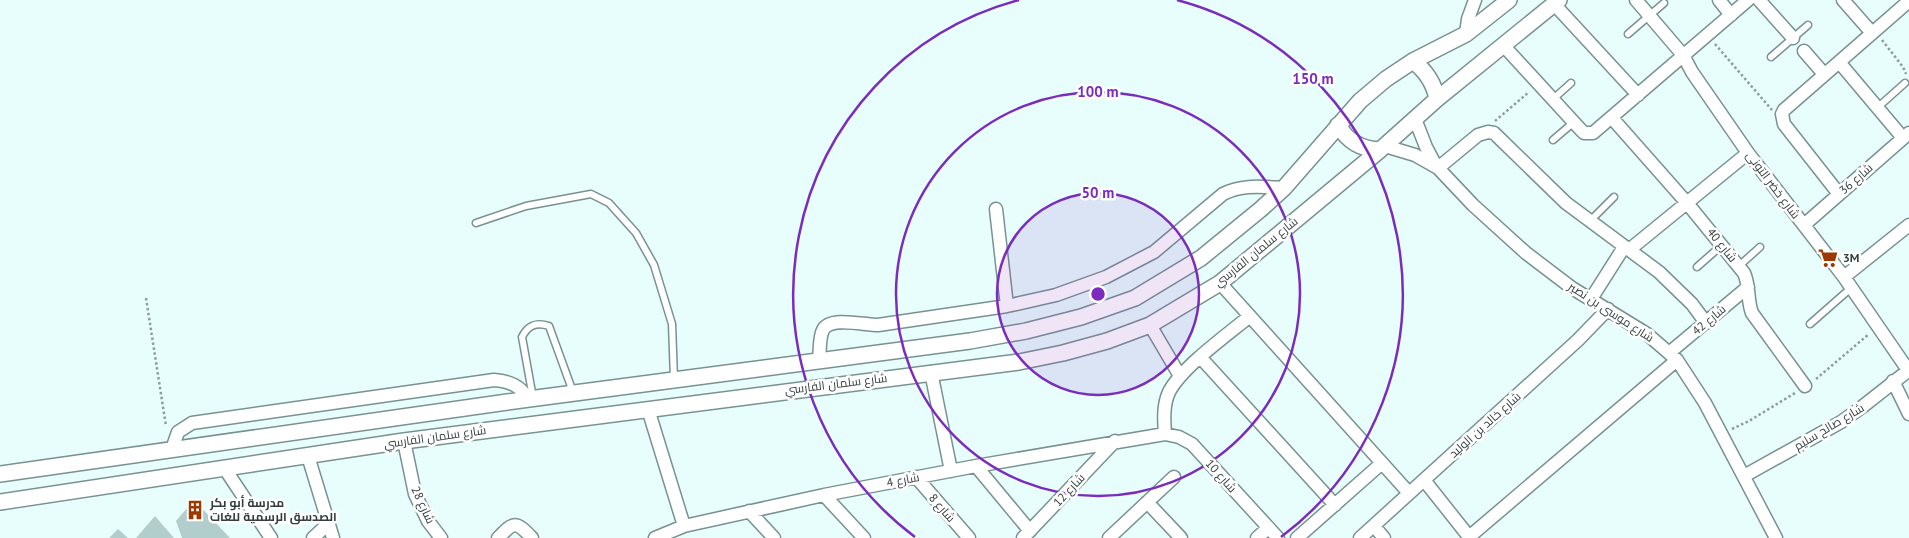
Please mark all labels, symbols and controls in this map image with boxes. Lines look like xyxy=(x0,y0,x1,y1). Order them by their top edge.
text: 150 m xyxy=(1292,69,1334,88)
text: 100 m xyxy=(1077,82,1119,101)
street label: شارع خضر التونى xyxy=(1742,148,1804,222)
street label: شارع 36 xyxy=(1836,160,1876,198)
text: 50 m xyxy=(1082,183,1114,202)
street label: شارع سلمان الفارسي xyxy=(1211,213,1302,292)
street label: شارع 40 xyxy=(1703,225,1741,265)
supermarket icon: 3M xyxy=(1817,247,1839,269)
place label: 3M xyxy=(1843,250,1859,265)
street label: شارع موسى بن نصير xyxy=(1564,278,1657,346)
centre of rings xyxy=(1089,285,1107,303)
street label: شارع 42 xyxy=(1689,301,1729,339)
street label: شارع سلمان الفارسي xyxy=(784,370,888,400)
street label: شارع خالد بن الوليد xyxy=(1446,389,1524,461)
street label: شارع صالح سليم xyxy=(1791,400,1867,454)
street label: شارع سلمان الفارسي xyxy=(383,422,488,454)
street label: شارع 10 xyxy=(1202,456,1240,496)
street label: شارع 4 xyxy=(885,469,921,491)
street label: شارع 12 xyxy=(1050,470,1088,510)
street label: شارع 28 xyxy=(407,484,439,526)
street label: شارع 8 xyxy=(925,490,959,526)
place label: مدرسة أبو بكر الصدسق الرسمية للغات xyxy=(209,495,337,525)
building icon: مدرسة أبو بكر الصدسق الرسمية للغات xyxy=(184,499,206,521)

